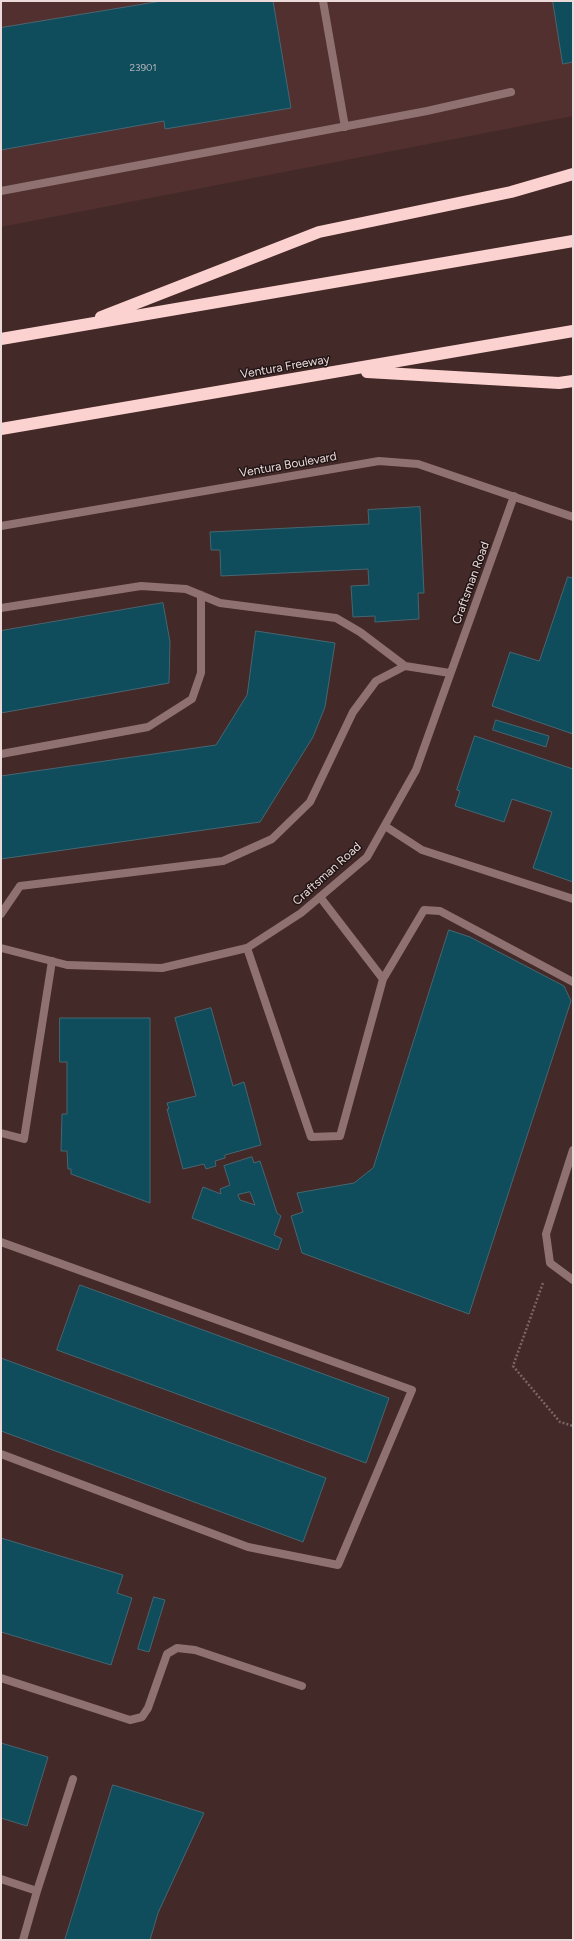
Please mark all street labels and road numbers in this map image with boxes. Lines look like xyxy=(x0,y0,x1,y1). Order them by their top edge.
street label: Ventura Freeway xyxy=(239,352,331,382)
street label: Ventura Boulevard xyxy=(238,449,338,481)
street label: Craftsman Road xyxy=(449,540,493,626)
street label: Craftsman Road xyxy=(290,840,364,908)

